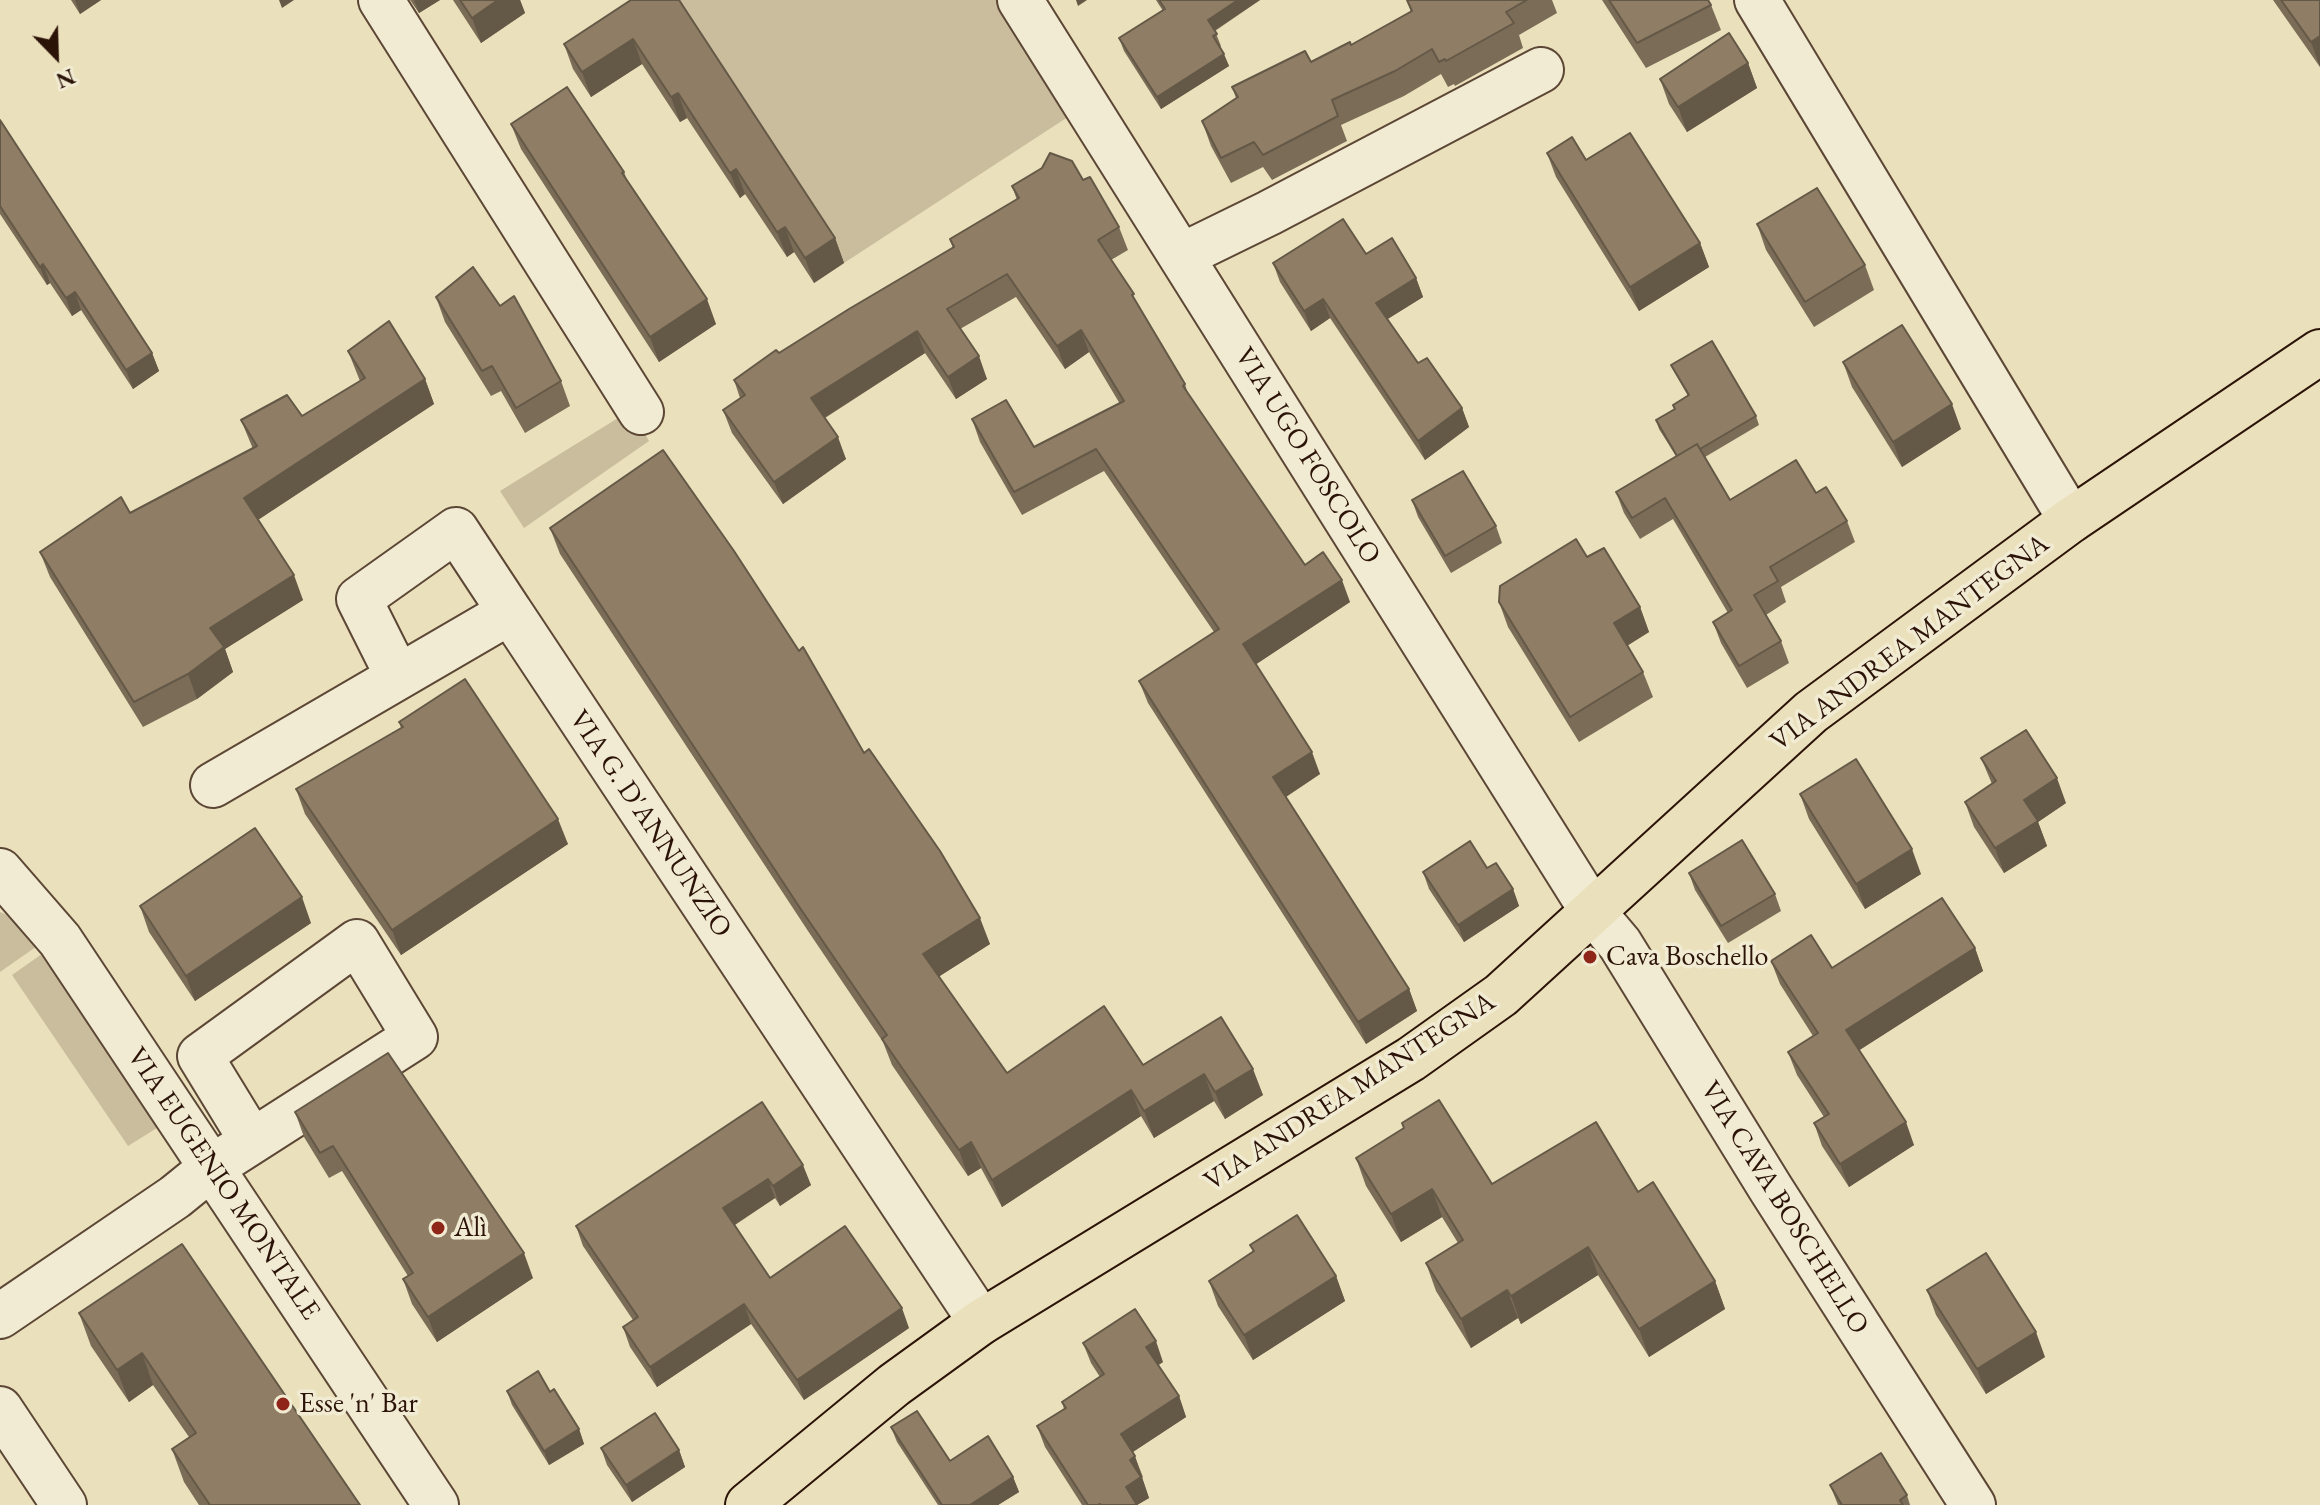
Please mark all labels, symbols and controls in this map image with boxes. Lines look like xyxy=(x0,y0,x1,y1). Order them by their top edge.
north arrow xyxy=(16,16,96,96)
text: N xyxy=(52,62,79,95)
street label: VIA UGO FOSCOLO xyxy=(1227,342,1387,570)
street label: VIA ANDREA MANTEGNA xyxy=(1764,527,2056,759)
street label: VIA G. D'ANNUNZIO xyxy=(561,704,739,944)
place label: Cava Boschello xyxy=(1606,940,1768,974)
marker: Cava Boschello xyxy=(1581,948,1599,966)
street label: VIA ANDREA MANTEGNA xyxy=(1198,985,1502,1199)
street label: VIA EUGENIO MONTALE xyxy=(119,1041,327,1327)
street label: VIA CAVA BOSCHELLO xyxy=(1692,1075,1876,1341)
place label: Alì xyxy=(454,1211,487,1245)
marker: Alì xyxy=(429,1219,447,1237)
place label: Esse 'n' Bar xyxy=(299,1387,418,1421)
marker: Esse 'n' Bar xyxy=(274,1395,292,1413)

